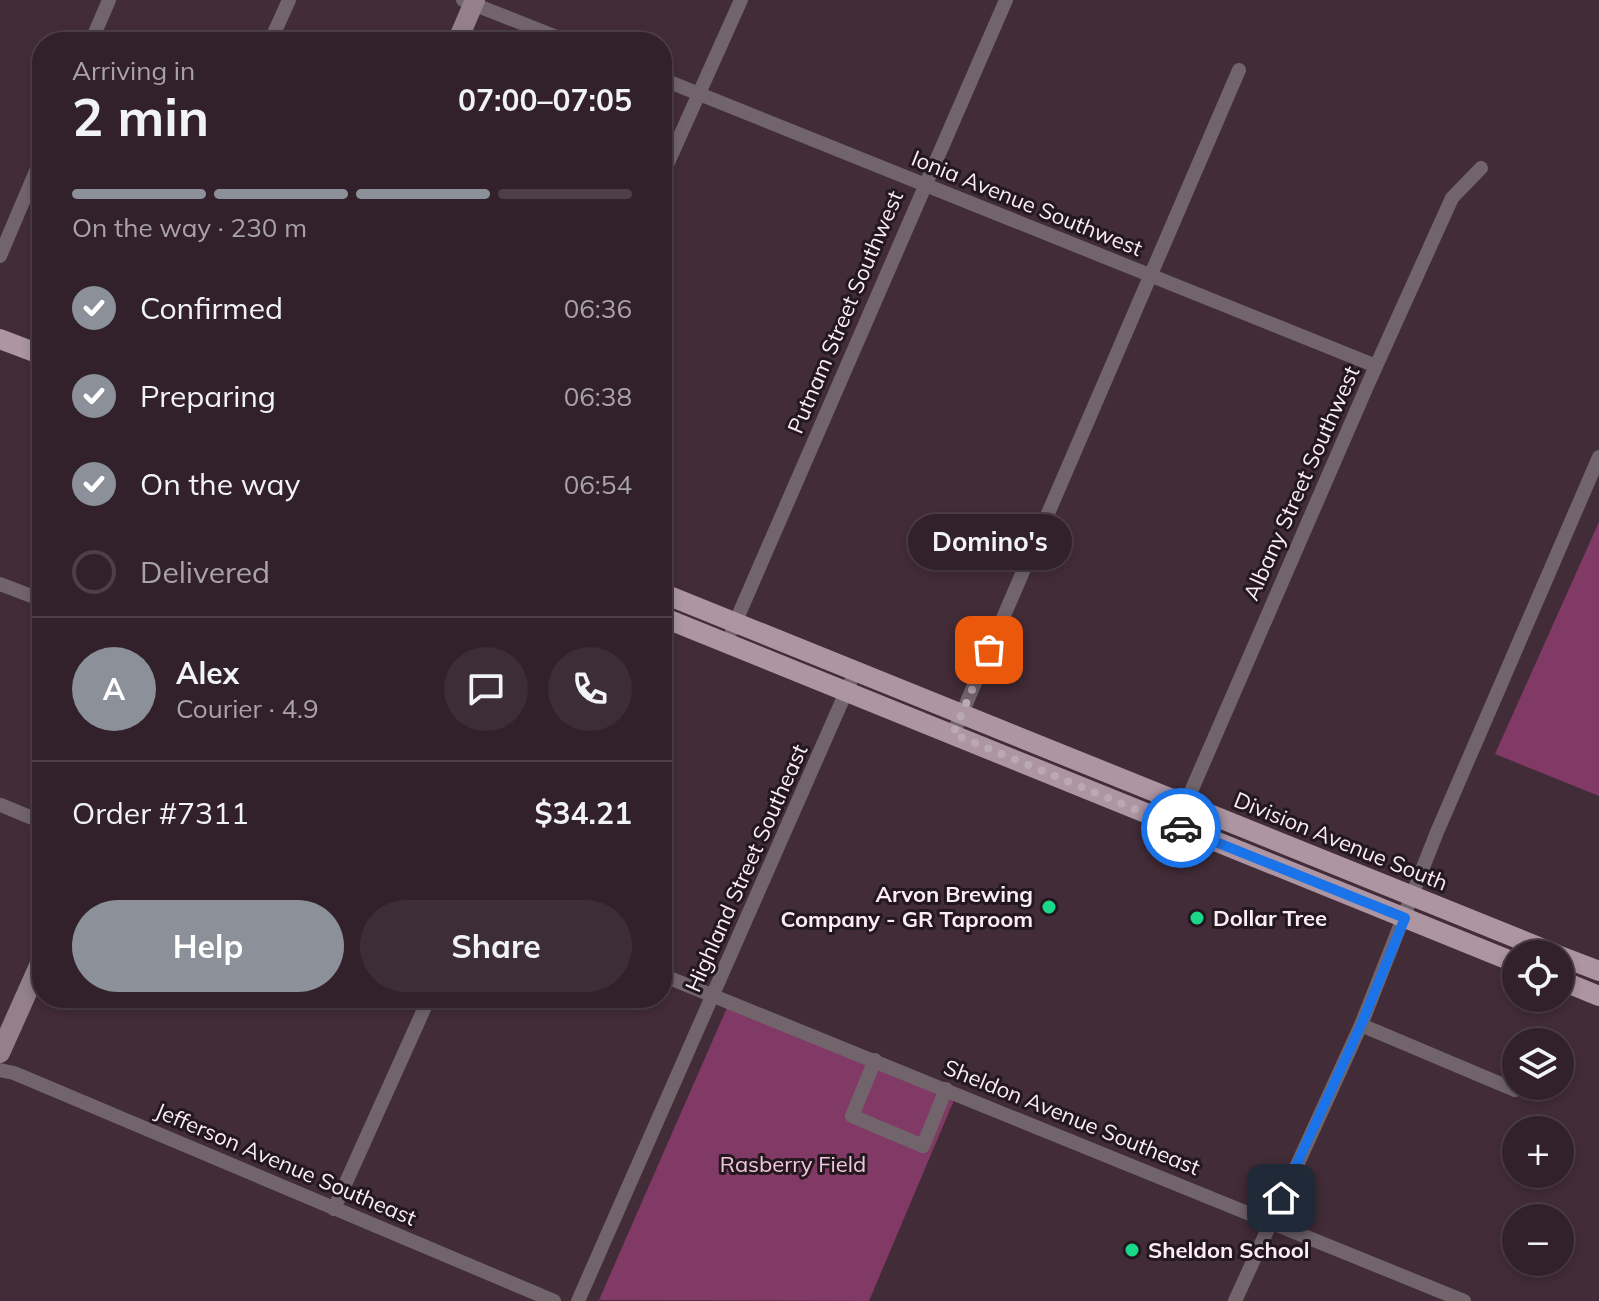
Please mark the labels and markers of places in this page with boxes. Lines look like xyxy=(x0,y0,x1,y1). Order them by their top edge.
callout: Domino's xyxy=(907,514,1071,570)
pin xyxy=(955,616,1023,684)
place label: Arvon Brewing Company - GR Taproom xyxy=(781,880,1033,933)
marker: Arvon Brewing Company - GR Taproom xyxy=(1040,898,1058,916)
place label: Dollar Tree xyxy=(1213,904,1327,932)
marker: Dollar Tree xyxy=(1188,909,1206,927)
pin xyxy=(1247,1164,1315,1232)
place label: Sheldon School xyxy=(1148,1236,1310,1264)
marker: Sheldon School xyxy=(1123,1241,1141,1259)

